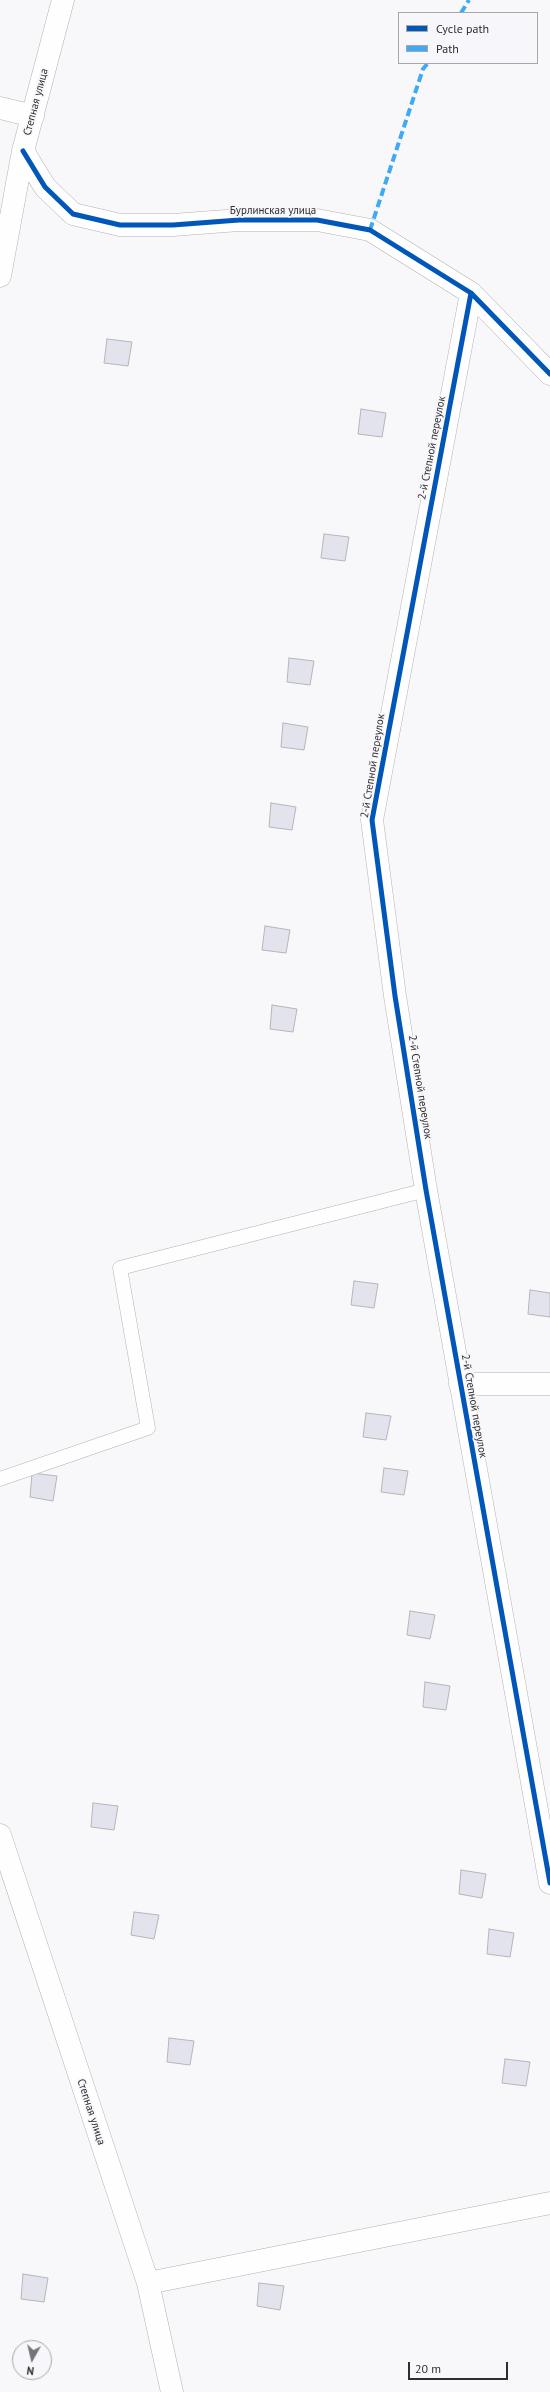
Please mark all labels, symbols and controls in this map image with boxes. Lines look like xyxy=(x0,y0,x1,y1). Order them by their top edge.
legend xyxy=(398,12,538,64)
text: Cycle path xyxy=(436,21,489,36)
text: Path xyxy=(436,41,459,56)
street label: Степная улица xyxy=(21,67,51,137)
street label: Бурлинская улица xyxy=(230,204,316,218)
street label: 2-й Степной переулок xyxy=(415,395,449,501)
street label: 2-й Степной переулок xyxy=(358,713,388,819)
street label: 2-й Степной переулок xyxy=(405,1034,435,1140)
street label: 2-й Степной переулок xyxy=(458,1353,490,1459)
street label: Степная улица xyxy=(74,2077,108,2147)
north arrow xyxy=(12,2340,52,2380)
scale bar xyxy=(410,2354,510,2380)
text: 20 m xyxy=(415,2361,441,2376)
text: N xyxy=(26,2363,35,2378)

